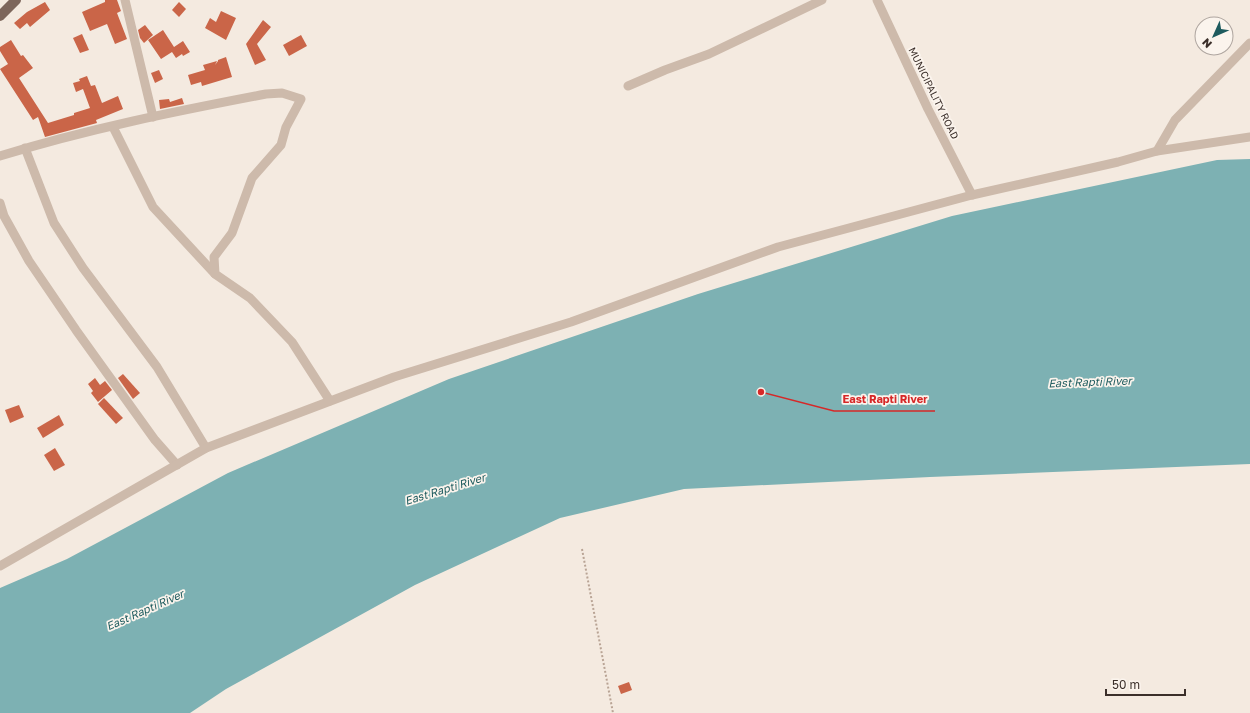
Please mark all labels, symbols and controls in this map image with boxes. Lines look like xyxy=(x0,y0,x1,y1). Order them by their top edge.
north arrow xyxy=(1194,16,1234,56)
text: N xyxy=(1199,36,1214,51)
street label: MUNICIPALITY ROAD xyxy=(906,45,962,141)
water label: East Rapti River xyxy=(1048,373,1134,390)
callout: East Rapti River xyxy=(834,388,935,411)
text: East Rapti River xyxy=(842,392,928,405)
water label: East Rapti River xyxy=(403,470,489,508)
water label: East Rapti River xyxy=(104,586,187,633)
scale bar xyxy=(1106,671,1185,697)
text: 50 m xyxy=(1112,677,1140,692)

